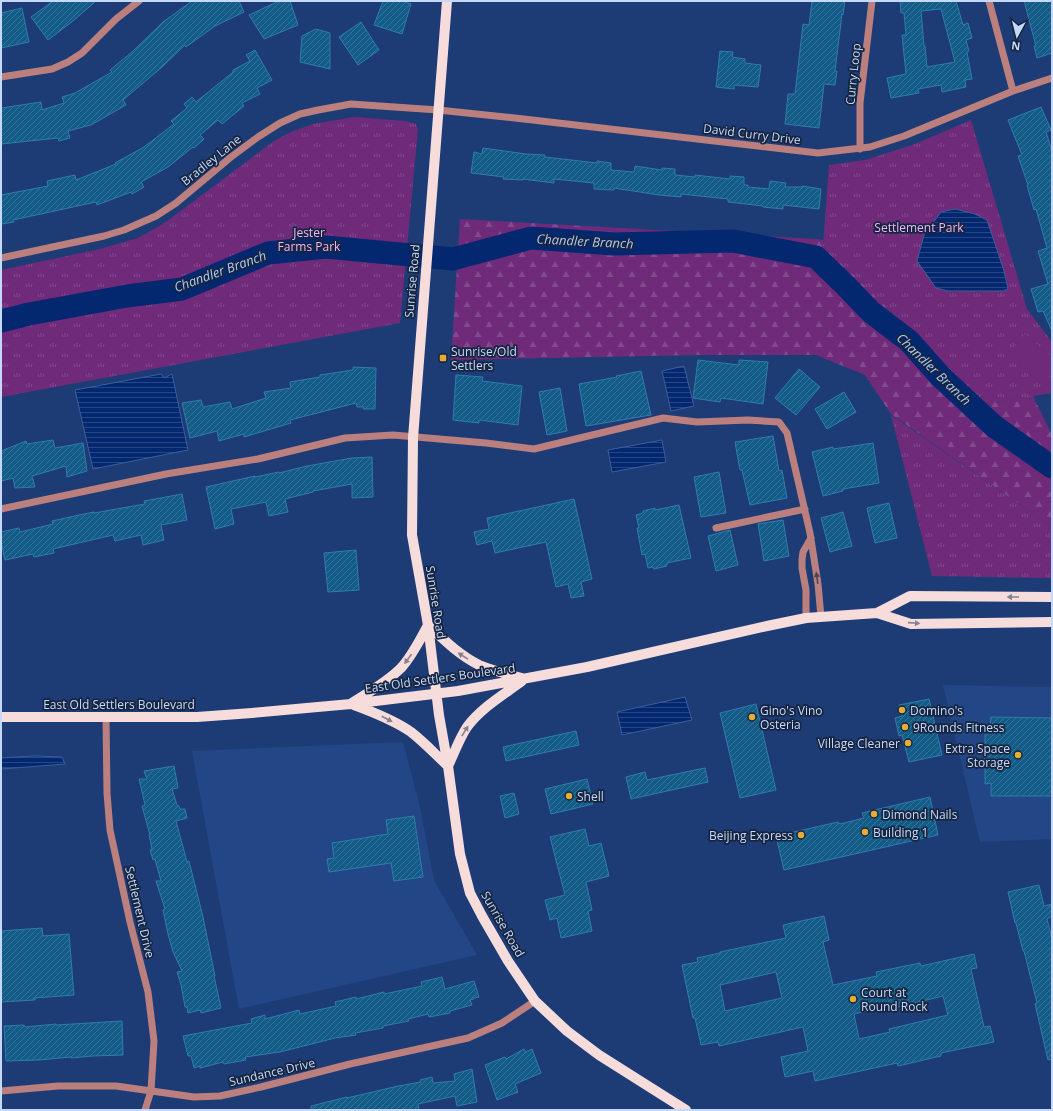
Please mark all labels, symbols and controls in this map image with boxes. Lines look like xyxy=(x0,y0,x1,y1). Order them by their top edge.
north arrow xyxy=(997,16,1037,56)
text: N xyxy=(1010,38,1021,54)
street label: Curry Loop xyxy=(841,42,865,106)
street label: David Curry Drive xyxy=(702,120,802,148)
street label: Bradley Lane xyxy=(177,130,245,189)
park label: Settlement Park xyxy=(874,219,964,236)
park label: Jester Farms Park xyxy=(278,224,341,255)
water label: Chandler Branch xyxy=(536,229,634,253)
street label: Sunrise Road xyxy=(400,244,424,318)
water label: Chandler Branch xyxy=(171,246,269,296)
water label: Chandler Branch xyxy=(893,329,975,409)
place label: Sunrise/Old Settlers xyxy=(451,343,517,374)
marker: Sunrise/Old Settlers xyxy=(438,353,448,363)
street label: Sunrise Road xyxy=(422,564,450,640)
one-way arrow xyxy=(814,572,820,584)
one-way arrow xyxy=(1006,594,1019,600)
one-way arrow xyxy=(908,620,920,627)
one-way arrow xyxy=(457,652,469,659)
one-way arrow xyxy=(403,653,412,664)
street label: East Old Settlers Boulevard xyxy=(364,659,516,697)
street label: East Old Settlers Boulevard xyxy=(43,696,195,713)
place label: Gino's Vino Osteria xyxy=(760,702,823,733)
place label: Domino's xyxy=(910,702,963,719)
marker: Domino's xyxy=(897,705,907,715)
marker: Gino's Vino Osteria xyxy=(747,712,757,722)
one-way arrow xyxy=(381,716,393,722)
place label: 9Rounds Fitness xyxy=(913,719,1005,736)
marker: 9Rounds Fitness xyxy=(900,722,910,732)
one-way arrow xyxy=(461,726,469,737)
place label: Village Cleaner xyxy=(818,735,900,752)
marker: Village Cleaner xyxy=(903,738,913,748)
place label: Extra Space Storage xyxy=(945,740,1010,771)
marker: Extra Space Storage xyxy=(1013,750,1023,760)
place label: Shell xyxy=(577,788,604,805)
marker: Shell xyxy=(564,791,574,801)
place label: Dimond Nails xyxy=(882,806,958,823)
marker: Dimond Nails xyxy=(869,809,879,819)
place label: Building 1 xyxy=(873,824,928,841)
place label: Beijing Express xyxy=(709,827,793,844)
marker: Building 1 xyxy=(860,827,870,837)
marker: Beijing Express xyxy=(796,830,806,840)
street label: Settlement Drive xyxy=(121,864,159,960)
street label: Sunrise Road xyxy=(477,888,529,960)
place label: Court at Round Rock xyxy=(861,984,928,1015)
marker: Court at Round Rock xyxy=(848,994,858,1004)
street label: Sundance Drive xyxy=(227,1054,317,1090)

